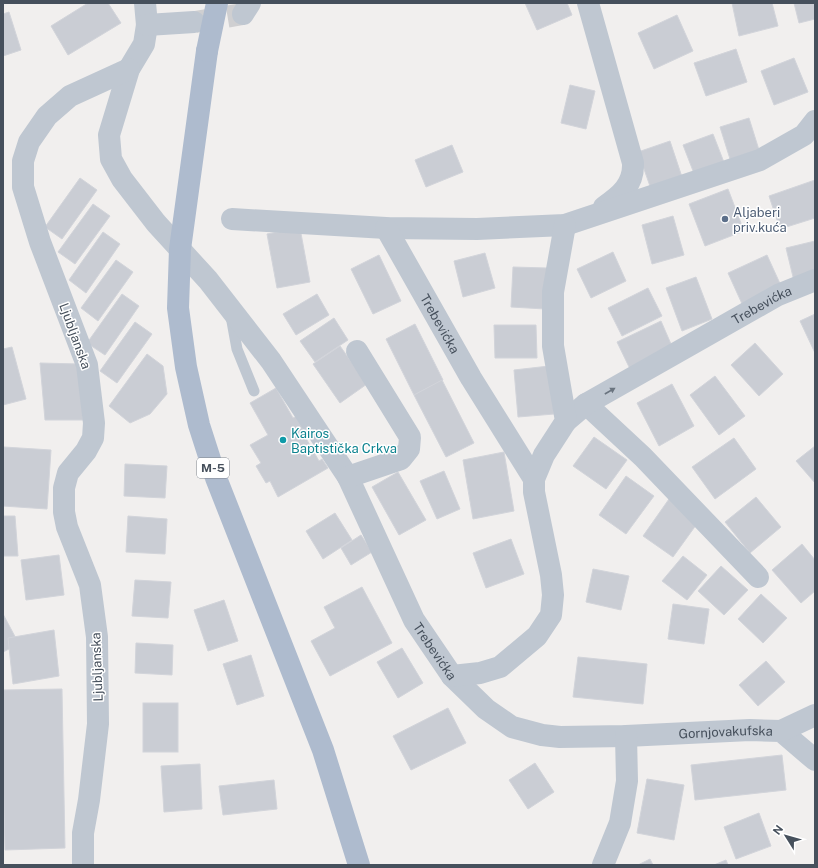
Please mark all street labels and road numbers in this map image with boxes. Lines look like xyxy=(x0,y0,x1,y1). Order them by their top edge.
street label: Trebevićka xyxy=(729,283,794,327)
street label: Trebevićka xyxy=(417,291,463,356)
street label: Ljubljanska xyxy=(56,301,94,371)
road number: M-5 xyxy=(197,458,229,478)
street label: Trebevićka xyxy=(410,620,460,683)
street label: Ljubljanska xyxy=(88,632,106,702)
street label: Gornjovakufska xyxy=(678,722,773,741)

